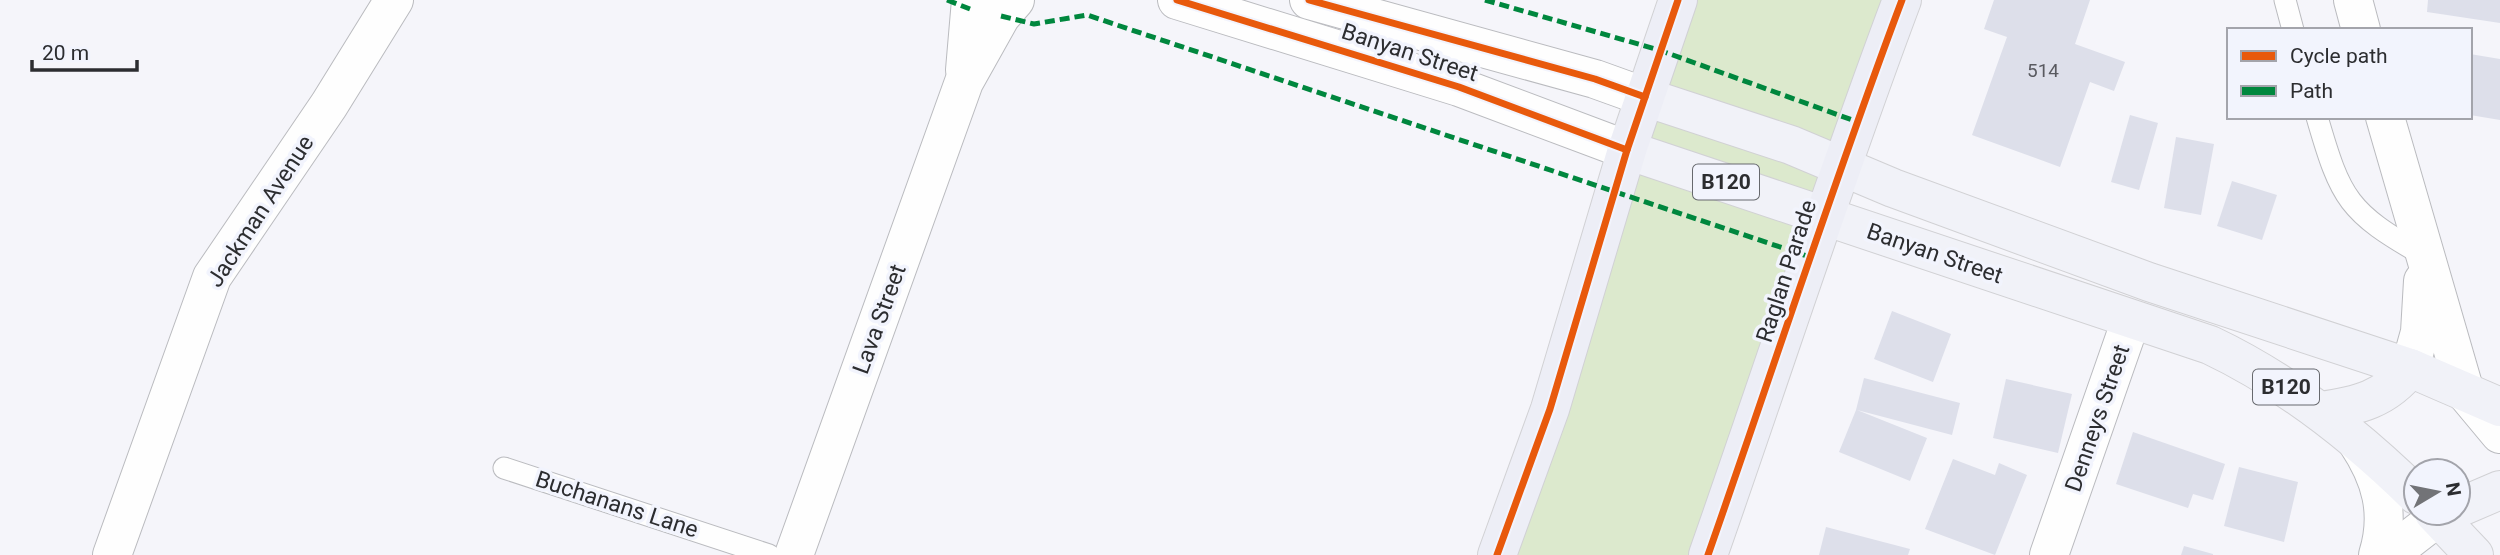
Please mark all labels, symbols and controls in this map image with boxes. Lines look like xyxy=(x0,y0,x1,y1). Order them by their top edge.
street label: Banyan Street xyxy=(1338,18,1481,87)
scale bar xyxy=(32,28,136,72)
legend xyxy=(2227,28,2472,119)
text: 20 m xyxy=(42,41,89,65)
text: Cycle path xyxy=(2290,44,2388,68)
house number: 514 xyxy=(2027,59,2059,82)
text: Path xyxy=(2290,79,2333,103)
street label: Jackman Avenue xyxy=(201,130,319,292)
road number: B120 xyxy=(1693,164,1759,200)
street label: Raglan Parade xyxy=(1751,197,1822,346)
street label: Banyan Street xyxy=(1863,218,2006,289)
street label: Lava Street xyxy=(847,261,912,378)
street label: Denneys Street xyxy=(2060,341,2135,495)
road number: B120 xyxy=(2253,370,2319,404)
north arrow xyxy=(2402,457,2472,527)
street label: Buchanans Lane xyxy=(532,465,702,544)
text: N xyxy=(2441,481,2466,498)

